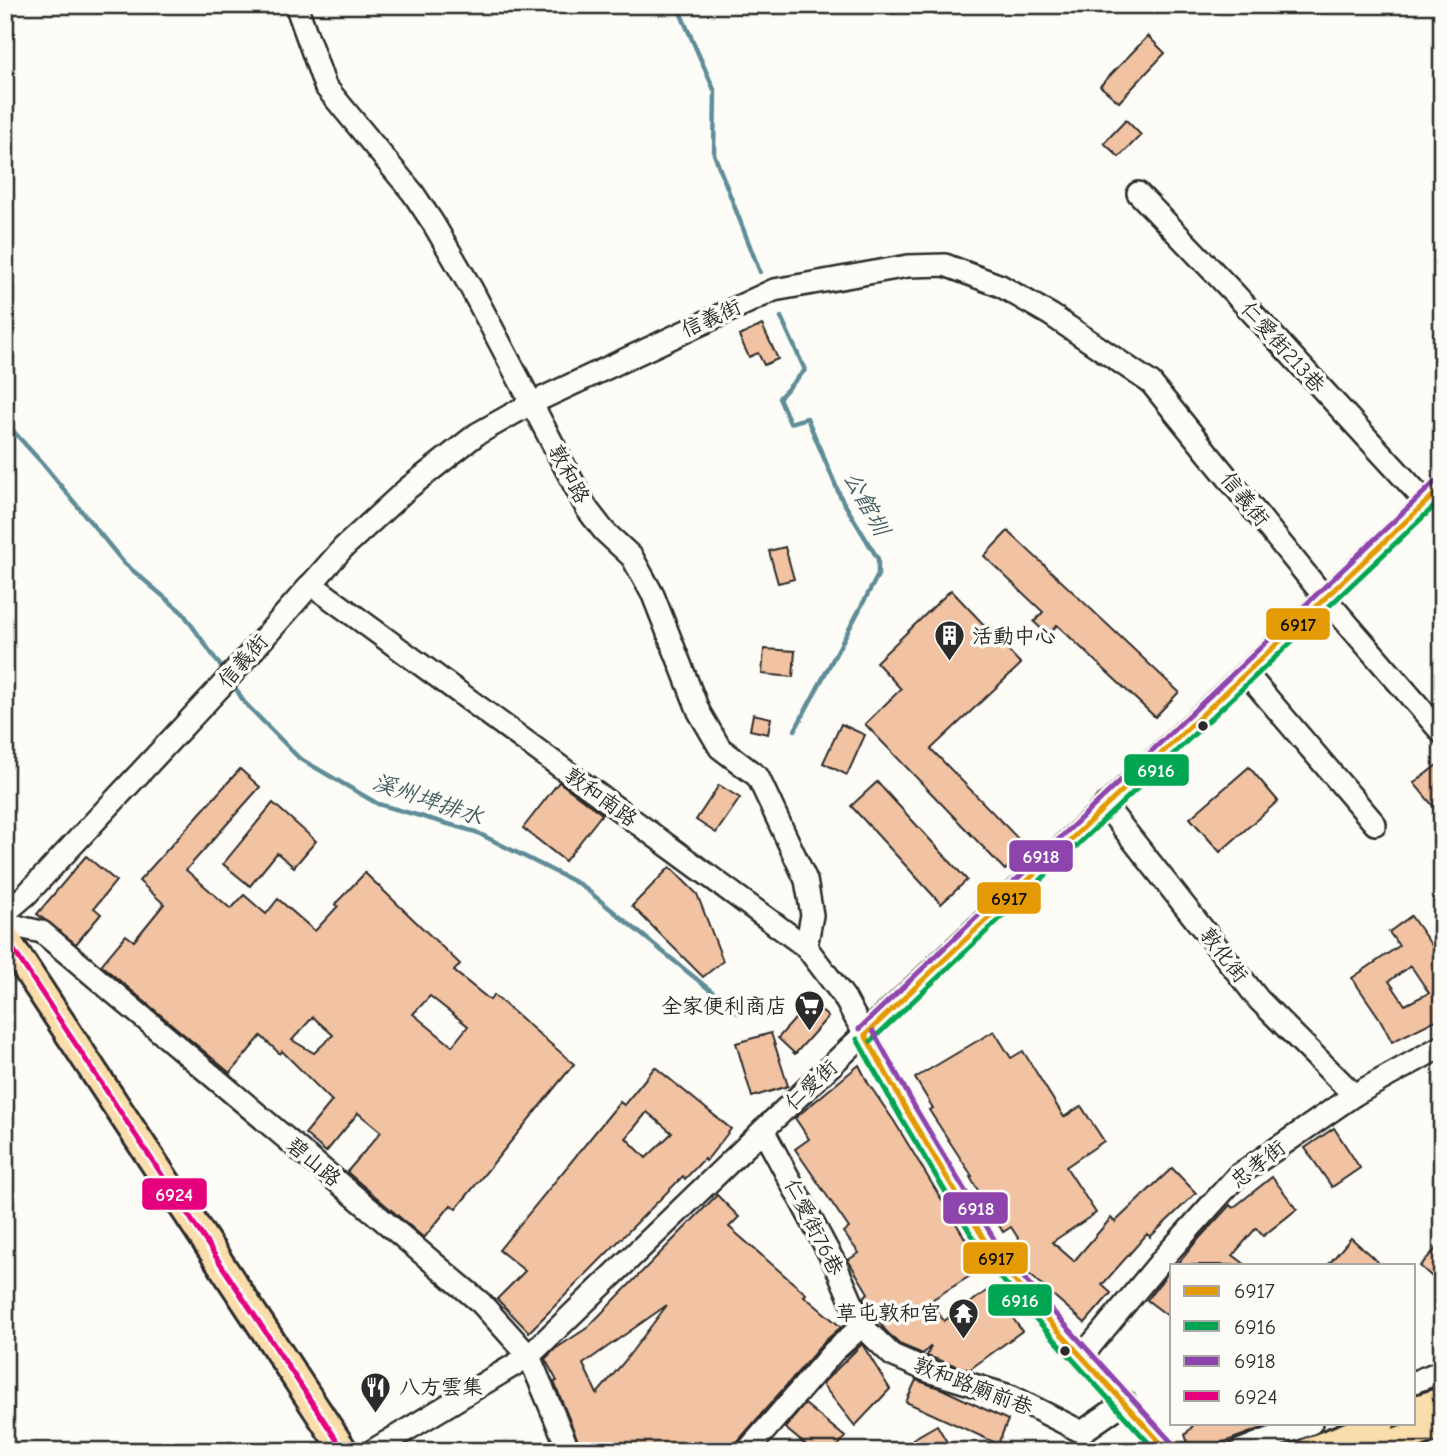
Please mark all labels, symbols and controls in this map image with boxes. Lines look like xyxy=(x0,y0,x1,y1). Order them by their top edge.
street label: 信義街 xyxy=(677,294,745,342)
street label: 仁愛街213巷 xyxy=(1236,297,1330,397)
street label: 敦和路 xyxy=(544,441,594,507)
water label: 公館圳 xyxy=(838,467,897,543)
street label: 信義街 xyxy=(1216,467,1274,531)
line badge: 6917 xyxy=(1265,607,1331,641)
text: 6917 xyxy=(1280,614,1316,636)
building icon: 活動中心 xyxy=(932,619,966,663)
place label: 活動中心 xyxy=(972,624,1056,648)
street label: 信義街 xyxy=(213,629,273,693)
unlabelled marker xyxy=(1196,719,1210,733)
line badge: 6916 xyxy=(1123,753,1190,787)
text: 6916 xyxy=(1137,760,1175,782)
street label: 敦和南路 xyxy=(560,763,642,831)
water label: 溪州埤排水 xyxy=(369,768,488,831)
line badge: 6918 xyxy=(1008,839,1074,873)
text: 6918 xyxy=(1022,846,1060,868)
line badge: 6917 xyxy=(976,881,1042,915)
text: 6917 xyxy=(991,888,1027,910)
street label: 敦化街 xyxy=(1195,923,1253,987)
supermarket icon: 全家便利商店 xyxy=(793,989,827,1033)
place label: 全家便利商店 xyxy=(661,994,787,1018)
street label: 仁愛街 xyxy=(780,1055,842,1115)
street label: 碧山路 xyxy=(282,1133,346,1191)
street label: 忠孝街 xyxy=(1226,1135,1290,1193)
street label: 仁愛街76巷 xyxy=(779,1175,849,1279)
line badge: 6924 xyxy=(141,1177,208,1211)
text: 6924 xyxy=(155,1184,193,1206)
line badge: 6918 xyxy=(942,1191,1009,1225)
text: 6918 xyxy=(957,1198,995,1220)
line badge: 6917 xyxy=(962,1241,1029,1275)
text: 6917 xyxy=(978,1248,1014,1270)
legend xyxy=(1170,1264,1416,1424)
text: 6917 xyxy=(1234,1279,1275,1303)
line badge: 6916 xyxy=(987,1283,1053,1317)
text: 6916 xyxy=(1001,1290,1039,1312)
temple icon: 草屯敦和宮 xyxy=(947,1296,981,1340)
place label: 草屯敦和宮 xyxy=(836,1301,941,1325)
text: 6916 xyxy=(1234,1315,1276,1339)
unlabelled marker xyxy=(1058,1344,1072,1358)
text: 6918 xyxy=(1234,1349,1276,1373)
street label: 敦和路廟前巷 xyxy=(910,1352,1036,1420)
restaurant icon: 八方雲集 xyxy=(359,1370,393,1414)
place label: 八方雲集 xyxy=(399,1375,483,1399)
text: 6924 xyxy=(1234,1385,1278,1409)

